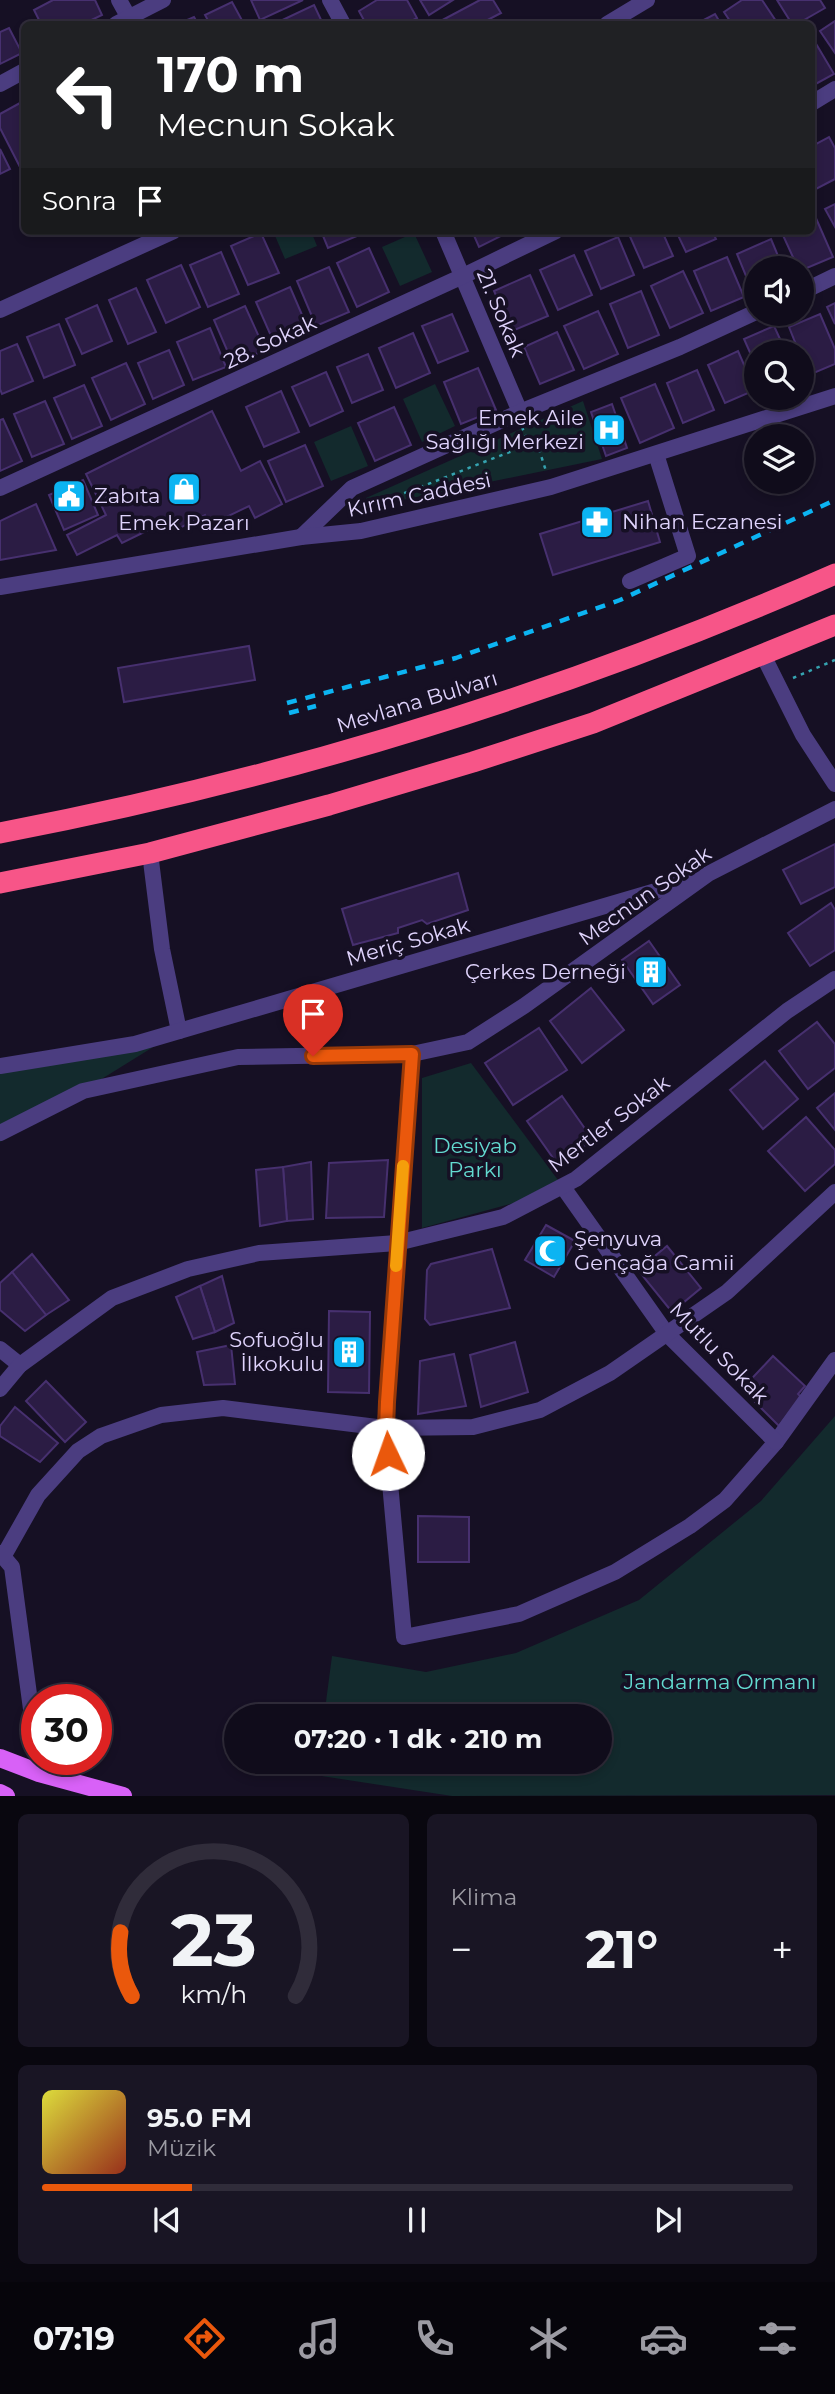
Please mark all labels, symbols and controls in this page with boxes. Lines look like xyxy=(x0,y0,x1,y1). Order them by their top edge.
text: 170 m xyxy=(157,45,304,104)
icon: left xyxy=(42,49,133,140)
text: Mecnun Sokak xyxy=(157,105,395,144)
icon: arrive xyxy=(131,182,169,220)
text: Sonra xyxy=(42,185,117,217)
map controls xyxy=(744,256,814,494)
button: sound xyxy=(744,256,814,326)
street label: 21. Sokak xyxy=(472,265,531,361)
street label: 28. Sokak xyxy=(220,309,320,374)
button: search xyxy=(744,340,814,410)
place label: Emek Aile Sağlığı Merkezi xyxy=(425,405,584,454)
hospital icon: Emek Aile Sağlığı Merkezi xyxy=(590,411,628,449)
button: layers xyxy=(744,424,814,494)
street label: Kırım Caddesi xyxy=(345,467,493,522)
shop icon: Emek Pazarı xyxy=(165,470,203,508)
public building icon: Zabıta xyxy=(50,477,88,515)
place label: Zabıta xyxy=(94,483,160,508)
pharmacy icon: Nihan Eczanesi xyxy=(578,503,616,541)
place label: Nihan Eczanesi xyxy=(622,509,782,534)
place label: Emek Pazarı xyxy=(118,510,250,535)
street label: Mevlana Bulvarı xyxy=(333,665,500,738)
street label: Mecnun Sokak xyxy=(574,840,716,951)
street label: Meriç Sokak xyxy=(343,912,473,971)
building icon: Çerkes Derneği xyxy=(632,953,670,991)
place label: Çerkes Derneği xyxy=(465,959,626,984)
pin xyxy=(283,984,343,1056)
icon: arrive xyxy=(294,995,332,1033)
street label: Mertler Sokak xyxy=(543,1070,675,1177)
park label: Desiyab Parkı xyxy=(433,1133,517,1182)
place label: Şenyuva Gençağa Camii xyxy=(574,1226,734,1275)
mosque icon: Şenyuva Gençağa Camii xyxy=(531,1232,569,1270)
street label: Mutlu Sokak xyxy=(665,1297,774,1409)
place label: Sofuoğlu İlkokulu xyxy=(229,1327,324,1376)
building icon: Sofuoğlu İlkokulu xyxy=(330,1333,368,1371)
position arrow xyxy=(351,1417,425,1491)
park label: Jandarma Ormanı xyxy=(623,1669,816,1694)
speed limit sign: 30 xyxy=(21,1684,112,1775)
text: 07:20 · 1 dk · 210 m xyxy=(294,1723,542,1755)
text: Klima xyxy=(451,1883,517,1911)
text: 23 xyxy=(170,1897,256,1985)
text: 21° xyxy=(585,1918,658,1981)
text: − xyxy=(451,1926,472,1973)
text: + xyxy=(771,1926,793,1973)
text: km/h xyxy=(180,1979,247,2009)
text: 95.0 FM xyxy=(147,2102,252,2134)
text: Müzik xyxy=(147,2134,216,2162)
icon: previous xyxy=(148,2201,186,2239)
icon: pause xyxy=(398,2201,436,2239)
icon: next xyxy=(649,2201,687,2239)
icon: directions xyxy=(180,2314,229,2363)
icon: music xyxy=(295,2314,344,2363)
icon: phone xyxy=(410,2314,459,2363)
icon: climate xyxy=(524,2314,573,2363)
icon: car xyxy=(639,2314,688,2363)
icon: filters xyxy=(753,2314,802,2363)
text: 07:19 xyxy=(33,2319,115,2358)

